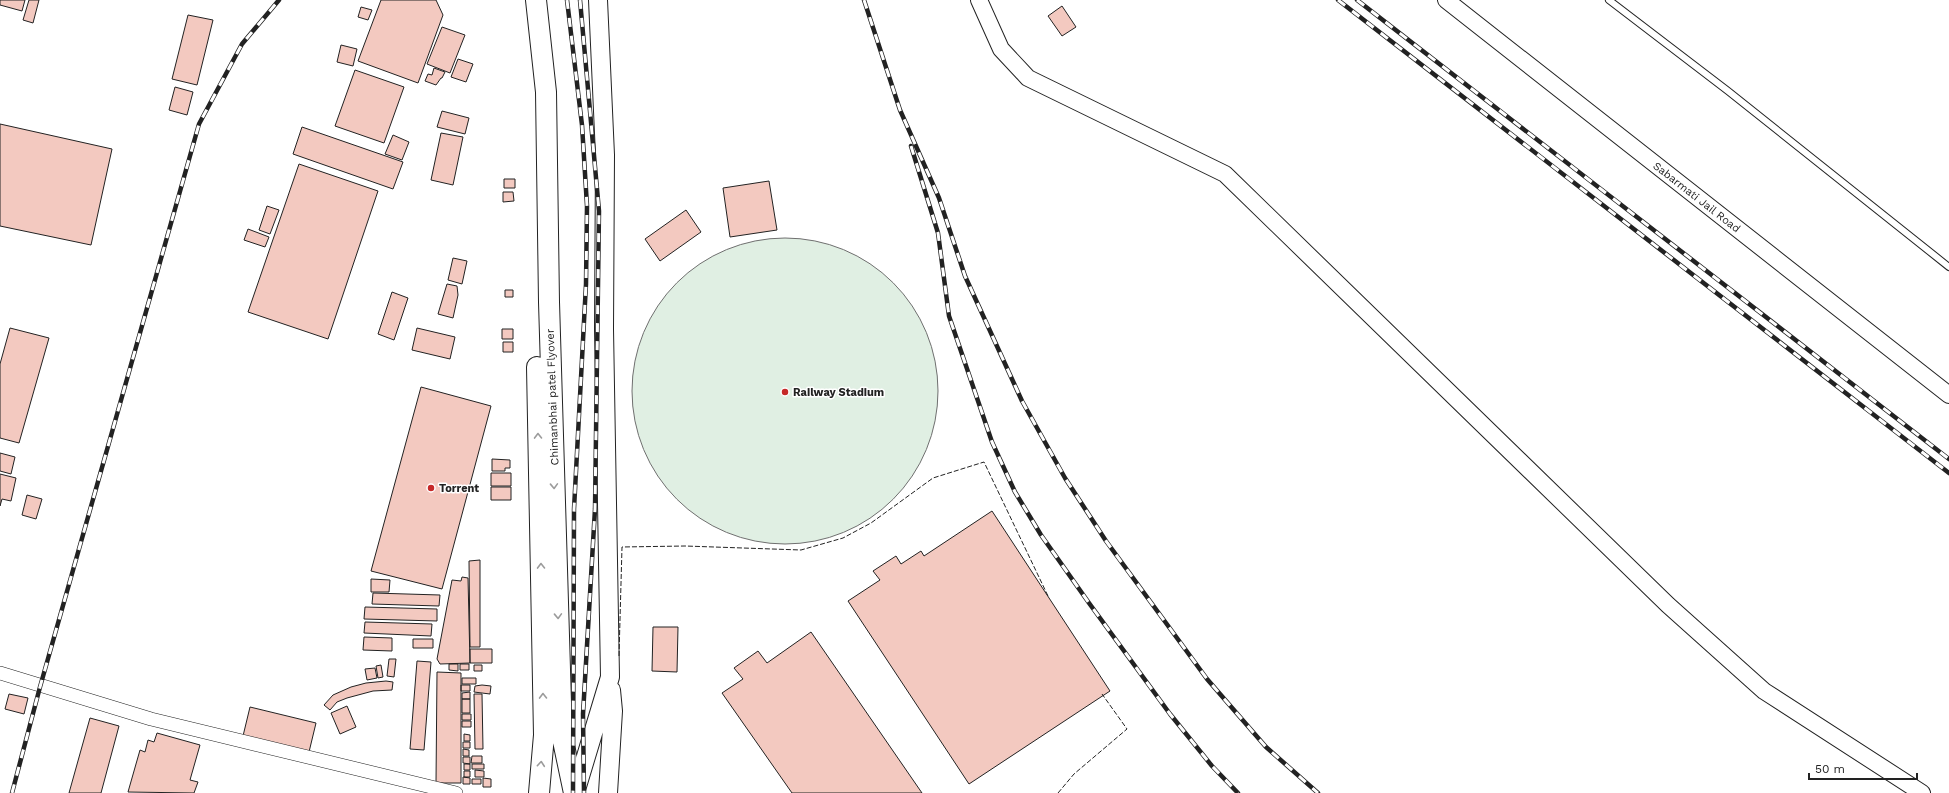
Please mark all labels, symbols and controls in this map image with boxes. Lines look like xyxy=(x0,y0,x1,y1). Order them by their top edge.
street label: Sabarmati Jail Road xyxy=(1651,159,1743,235)
street label: Chimanbhai patel Flyover xyxy=(544,328,561,465)
place label: Railway Stadium xyxy=(793,386,884,399)
marker: Railway Stadium xyxy=(780,387,790,397)
one-way arrow xyxy=(534,433,543,439)
place label: Torrent xyxy=(439,482,479,495)
marker: Torrent xyxy=(426,483,436,493)
one-way arrow xyxy=(550,483,559,489)
one-way arrow xyxy=(537,563,545,569)
one-way arrow xyxy=(554,613,563,619)
one-way arrow xyxy=(539,693,547,699)
scale bar xyxy=(1809,755,1917,781)
one-way arrow xyxy=(537,761,546,767)
text: 50 m xyxy=(1815,762,1845,776)

